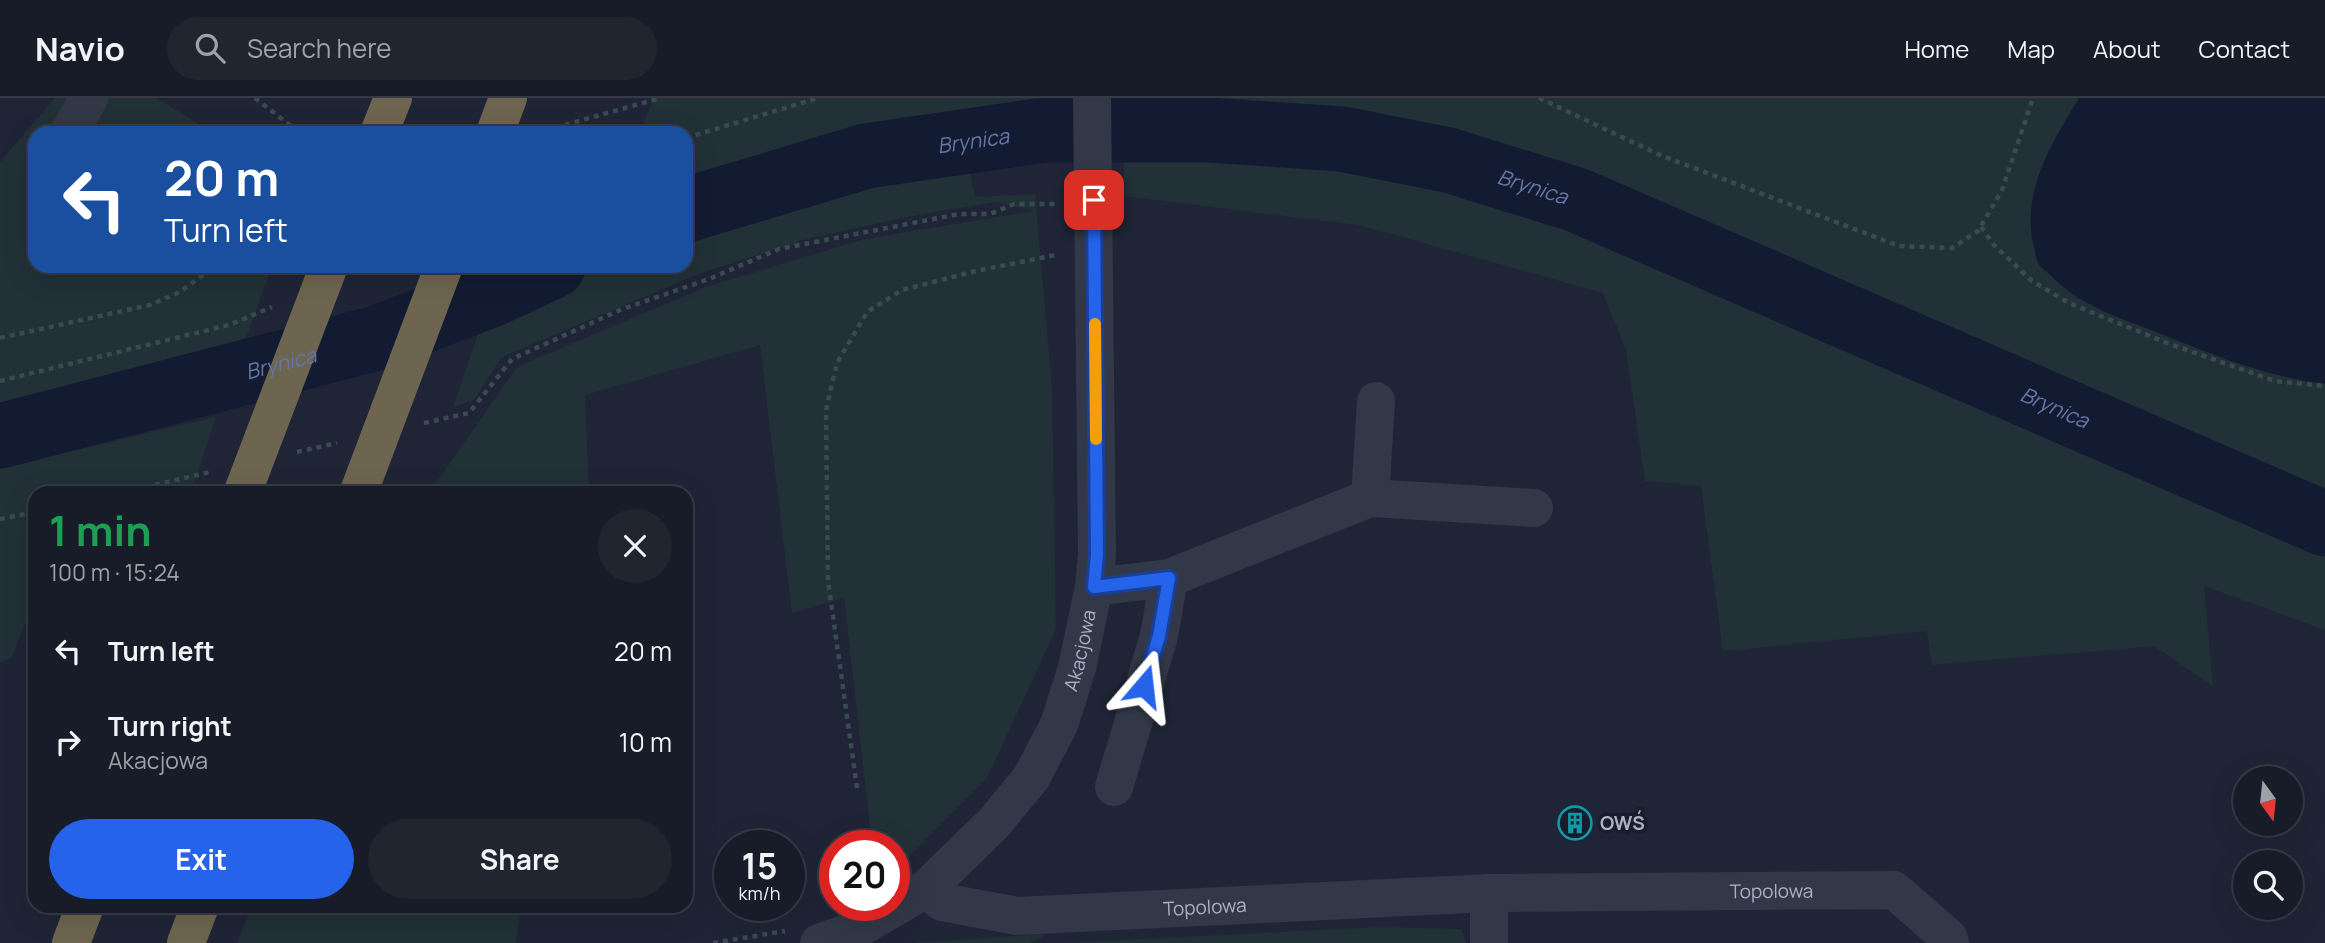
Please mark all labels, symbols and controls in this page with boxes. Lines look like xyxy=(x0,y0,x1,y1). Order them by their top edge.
search box xyxy=(167,17,657,80)
text: Navio xyxy=(35,26,125,71)
icon: search xyxy=(191,29,229,67)
text: Search here xyxy=(247,30,391,66)
text: Home xyxy=(1904,32,1969,65)
text: Map xyxy=(2007,32,2055,65)
text: About xyxy=(2093,32,2161,65)
text: Contact xyxy=(2199,32,2290,65)
water label: Brynica xyxy=(935,121,1012,159)
text: 20 m xyxy=(164,144,279,211)
icon: left xyxy=(49,154,140,245)
water label: Brynica xyxy=(1494,162,1573,211)
pin xyxy=(1064,170,1124,230)
icon: arrive xyxy=(1075,181,1113,219)
text: Turn left xyxy=(164,208,288,252)
water label: Brynica xyxy=(242,340,320,386)
water label: Brynica xyxy=(2016,380,2095,435)
text: 1 min xyxy=(49,501,152,559)
button: close xyxy=(598,509,672,583)
text: 100 m · 15:24 xyxy=(49,556,180,588)
street label: Akacjowa xyxy=(1058,607,1102,694)
icon: left xyxy=(49,632,87,670)
text: Turn left xyxy=(108,633,215,669)
text: 20 m xyxy=(614,633,672,669)
position arrow xyxy=(1107,649,1181,723)
text: Turn right xyxy=(108,708,232,744)
icon: right xyxy=(49,723,87,761)
text: 10 m xyxy=(619,724,672,760)
text: Akacjowa xyxy=(108,744,208,776)
north arrow xyxy=(2233,766,2303,836)
map controls xyxy=(2233,766,2303,920)
building icon: OWŚ xyxy=(1556,804,1594,842)
place label: OWŚ xyxy=(1600,810,1645,836)
button: Exit xyxy=(49,819,354,899)
button: Share xyxy=(368,819,672,899)
speed limit sign: 20 xyxy=(819,830,910,921)
text: 15 xyxy=(742,842,777,890)
button: search xyxy=(2233,850,2303,920)
street label: Topolowa xyxy=(1730,878,1813,904)
text: km/h xyxy=(739,881,780,905)
street label: Topolowa xyxy=(1163,892,1247,922)

